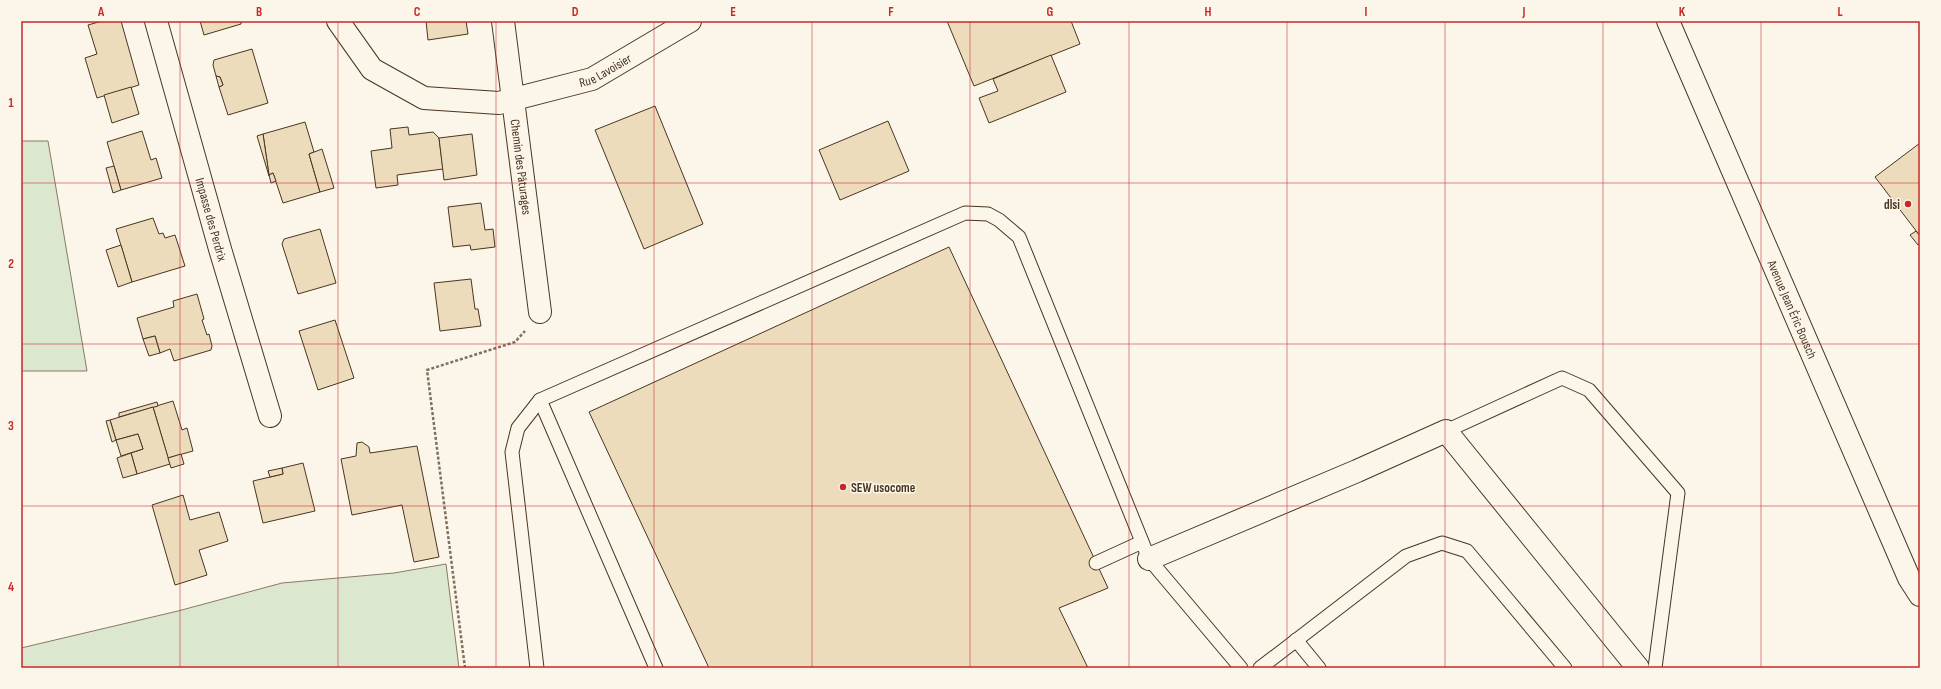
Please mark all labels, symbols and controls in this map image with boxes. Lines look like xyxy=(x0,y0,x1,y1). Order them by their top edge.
text: A xyxy=(97,4,105,20)
text: B xyxy=(256,4,262,20)
text: C xyxy=(414,4,421,20)
text: D xyxy=(572,4,579,20)
text: E xyxy=(730,4,736,20)
text: F xyxy=(888,4,894,20)
text: G xyxy=(1047,4,1054,20)
text: H xyxy=(1205,4,1212,20)
text: I xyxy=(1365,4,1368,20)
text: J xyxy=(1522,4,1526,20)
text: K xyxy=(1679,4,1686,20)
text: L xyxy=(1837,4,1843,20)
street label: Rue Lavoisier xyxy=(577,50,635,91)
text: 1 xyxy=(8,95,14,111)
street label: Chemin des Pâturages xyxy=(507,118,535,216)
street label: Impasse des Perdrix xyxy=(191,176,230,263)
place label: dlsi xyxy=(1884,197,1900,213)
marker: dlsi xyxy=(1903,199,1913,209)
text: 2 xyxy=(8,256,14,272)
street label: Avenue Jean Éric Bousch xyxy=(1763,257,1820,361)
text: 3 xyxy=(8,418,14,434)
place label: SEW usocome xyxy=(851,480,916,496)
marker: SEW usocome xyxy=(838,482,848,492)
text: 4 xyxy=(8,579,14,595)

